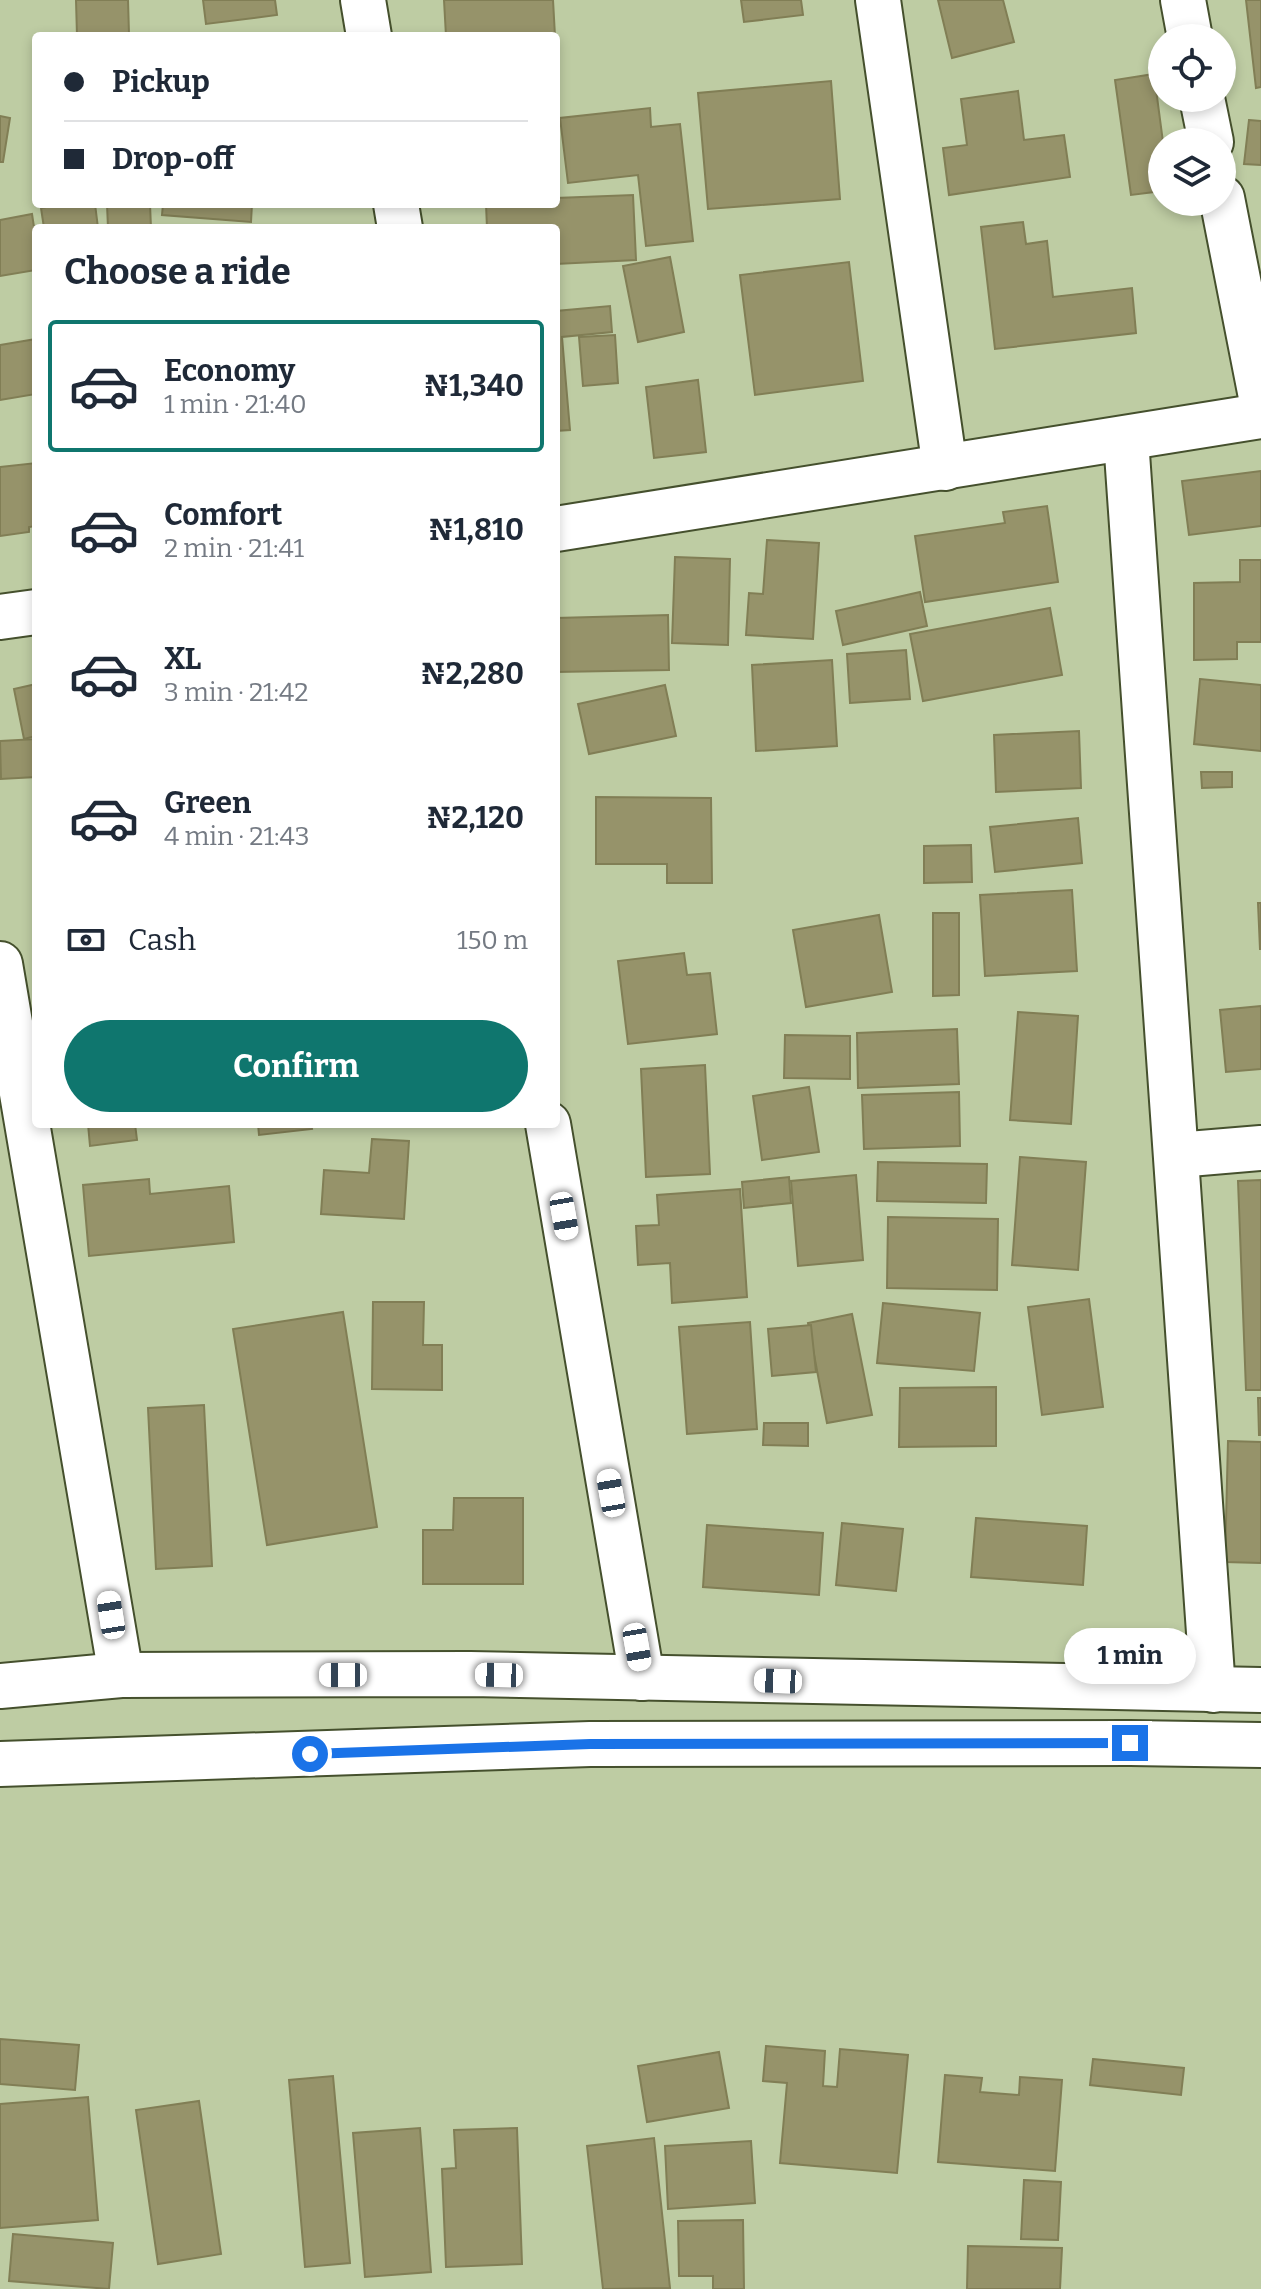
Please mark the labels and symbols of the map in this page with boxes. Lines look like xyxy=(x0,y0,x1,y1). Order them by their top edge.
car xyxy=(548,1190,580,1242)
car xyxy=(595,1467,627,1519)
car xyxy=(95,1589,127,1641)
car xyxy=(621,1621,653,1673)
callout: 1 min xyxy=(1064,1627,1196,1683)
car xyxy=(319,1663,367,1687)
car xyxy=(475,1663,523,1687)
car xyxy=(754,1668,802,1694)
route end xyxy=(1112,1725,1148,1761)
route start xyxy=(292,1736,328,1772)

